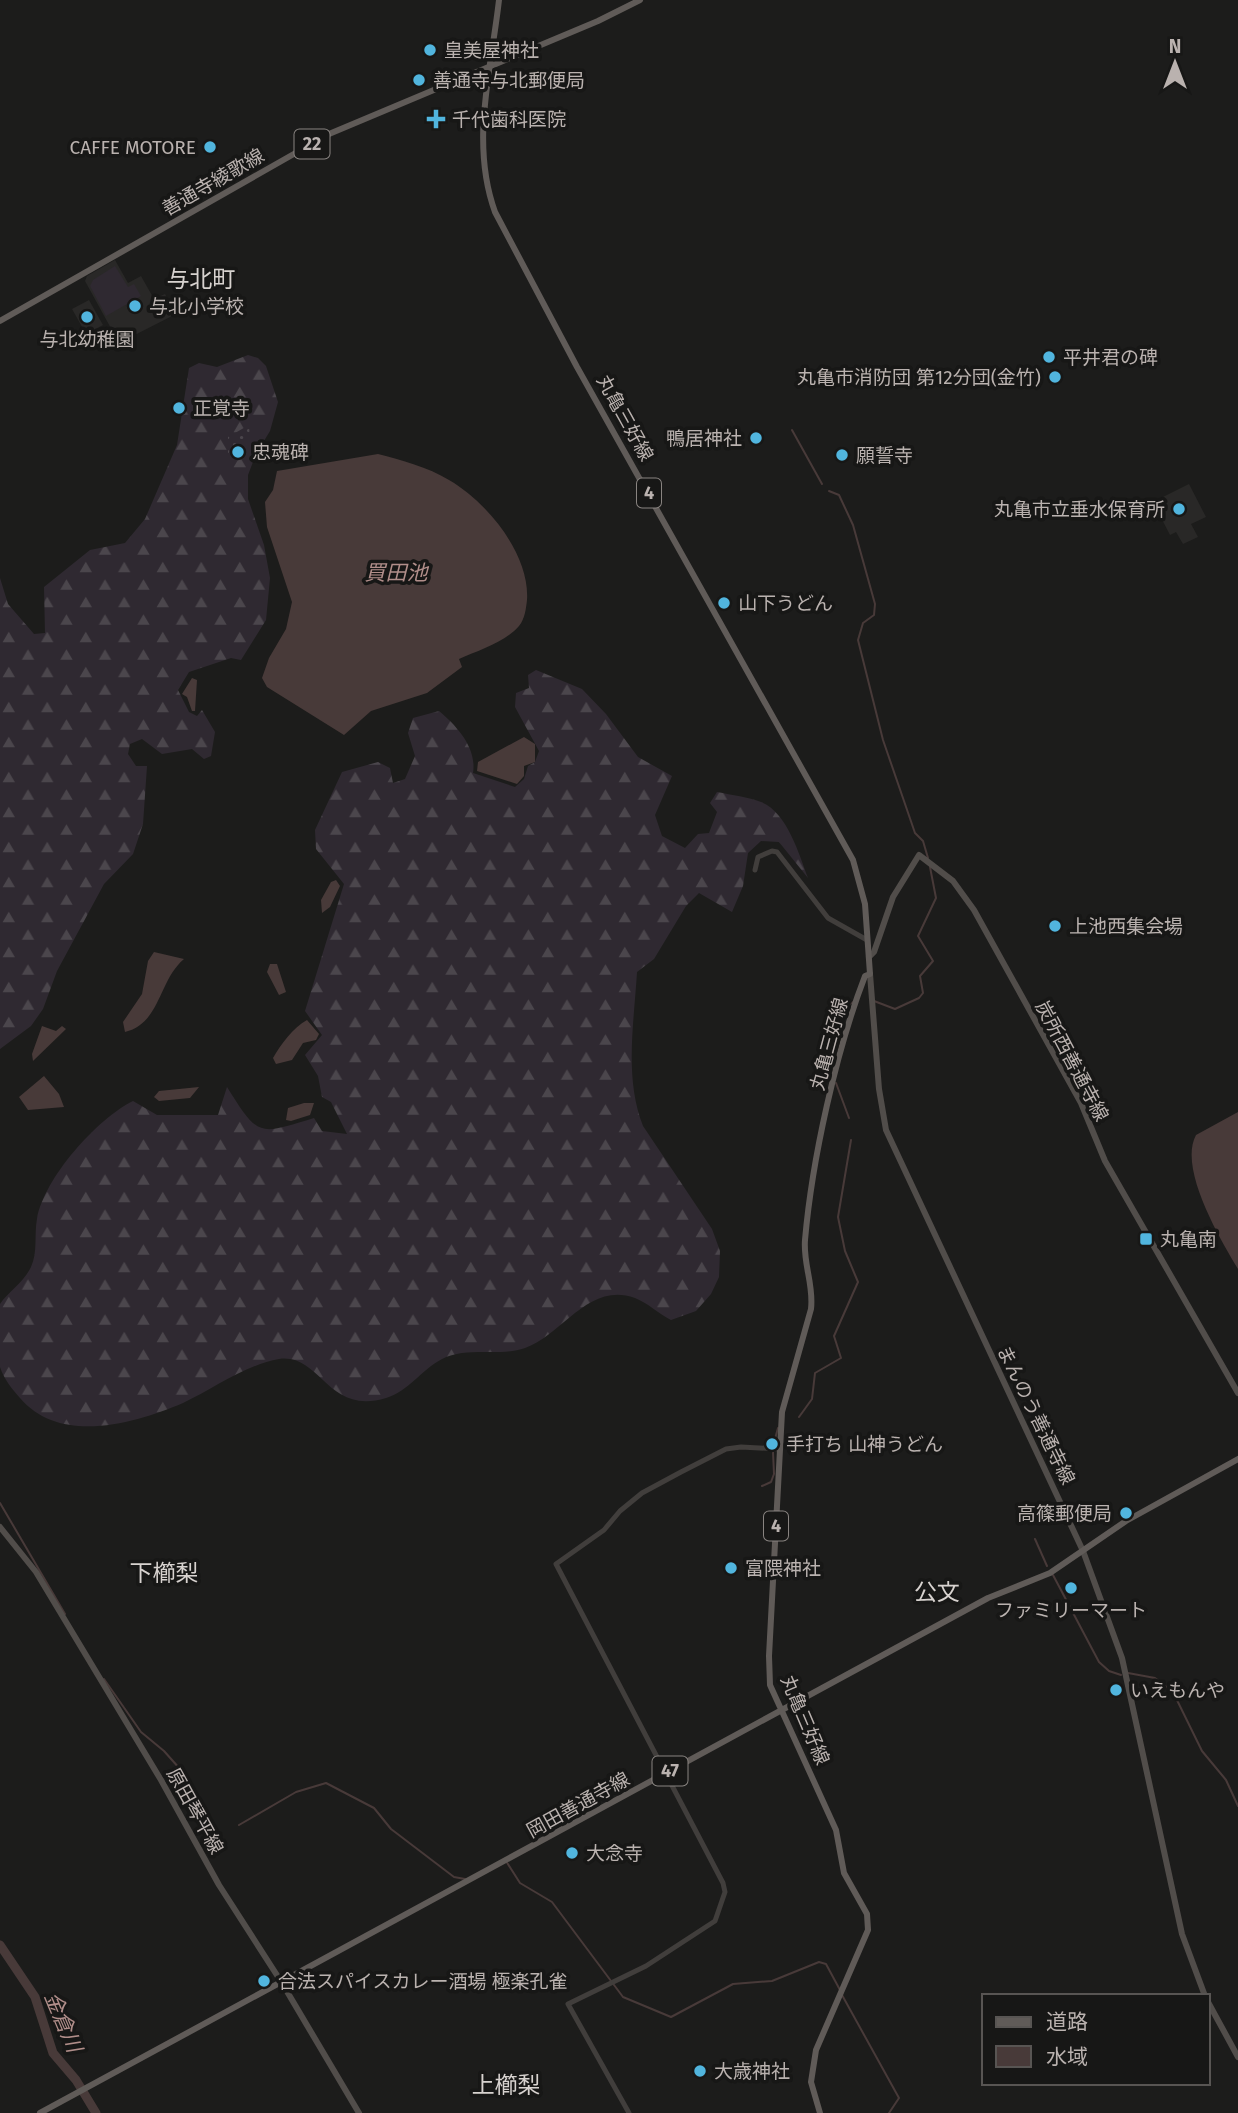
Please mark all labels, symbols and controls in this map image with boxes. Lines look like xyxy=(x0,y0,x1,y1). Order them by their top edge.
north arrow xyxy=(1140,28,1210,98)
text: N xyxy=(1169,35,1181,58)
place label: 皇美屋神社 xyxy=(444,39,539,62)
marker: 皇美屋神社 xyxy=(422,42,438,58)
place label: 善通寺与北郵便局 xyxy=(433,69,585,92)
marker: 善通寺与北郵便局 xyxy=(411,72,427,88)
place label: 千代歯科医院 xyxy=(452,108,566,131)
marker: 千代歯科医院 xyxy=(426,109,446,129)
road number: 22 xyxy=(294,130,330,159)
place label: CAFFE MOTORE xyxy=(70,136,196,159)
marker: CAFFE MOTORE xyxy=(202,139,218,155)
street label: 善通寺綾歌線 xyxy=(158,144,268,220)
district label: 与北町 xyxy=(167,265,236,293)
place label: 与北小学校 xyxy=(149,295,244,318)
marker: 与北小学校 xyxy=(127,298,143,314)
marker: 与北幼稚園 xyxy=(79,309,95,325)
place label: 与北幼稚園 xyxy=(39,328,135,351)
place label: 平井君の碑 xyxy=(1063,346,1158,369)
marker: 平井君の碑 xyxy=(1041,349,1057,365)
place label: 丸亀市消防団 第12分団(金竹) xyxy=(797,366,1041,389)
marker: 丸亀市消防団 第12分団(金竹) xyxy=(1047,369,1063,385)
street label: 丸亀三好線 xyxy=(592,371,658,465)
place label: 正覚寺 xyxy=(193,397,250,420)
marker: 正覚寺 xyxy=(171,400,187,416)
place label: 鴨居神社 xyxy=(666,427,742,450)
marker: 鴨居神社 xyxy=(748,430,764,446)
place label: 忠魂碑 xyxy=(252,441,309,464)
marker: 忠魂碑 xyxy=(230,444,246,460)
place label: 願誓寺 xyxy=(856,444,913,467)
marker: 願誓寺 xyxy=(834,447,850,463)
road number: 4 xyxy=(637,478,661,508)
place label: 丸亀市立垂水保育所 xyxy=(994,498,1165,521)
marker: 丸亀市立垂水保育所 xyxy=(1171,501,1187,517)
water label: 買田池 xyxy=(365,560,429,586)
place label: 山下うどん xyxy=(738,592,833,615)
marker: 山下うどん xyxy=(716,595,732,611)
place label: 上池西集会場 xyxy=(1069,915,1183,938)
marker: 上池西集会場 xyxy=(1047,918,1063,934)
street label: 丸亀三好線 xyxy=(806,995,852,1093)
street label: 炭所西善通寺線 xyxy=(1031,997,1113,1125)
place label: 丸亀南 xyxy=(1160,1228,1217,1251)
marker: 丸亀南 xyxy=(1138,1231,1154,1247)
street label: まんのう善通寺線 xyxy=(992,1342,1080,1488)
place label: 手打ち 山神うどん xyxy=(786,1433,943,1456)
marker: 手打ち 山神うどん xyxy=(764,1436,780,1452)
place label: 高篠郵便局 xyxy=(1017,1502,1112,1525)
marker: 高篠郵便局 xyxy=(1118,1505,1134,1521)
road number: 4 xyxy=(764,1512,788,1540)
place label: 富隈神社 xyxy=(745,1557,821,1580)
district label: 下櫛梨 xyxy=(130,1559,199,1587)
marker: 富隈神社 xyxy=(723,1560,739,1576)
district label: 公文 xyxy=(914,1578,960,1606)
marker: ファミリーマート xyxy=(1063,1580,1079,1596)
place label: ファミリーマート xyxy=(995,1599,1147,1622)
street label: 丸亀三好線 xyxy=(776,1672,834,1768)
place label: いえもんや xyxy=(1130,1679,1225,1702)
marker: いえもんや xyxy=(1108,1682,1124,1698)
road number: 47 xyxy=(652,1756,688,1786)
street label: 原田琴平線 xyxy=(162,1764,228,1858)
street label: 岡田善通寺線 xyxy=(523,1767,633,1843)
place label: 大念寺 xyxy=(586,1842,643,1865)
marker: 大念寺 xyxy=(564,1845,580,1861)
place label: 合法スパイスカレー酒場 極楽孔雀 xyxy=(278,1970,567,1993)
marker: 合法スパイスカレー酒場 極楽孔雀 xyxy=(256,1973,272,1989)
water label: 金倉川 xyxy=(39,1988,88,2058)
legend xyxy=(982,1994,1210,2085)
text: 道路 xyxy=(1046,2009,1088,2035)
text: 水域 xyxy=(1046,2044,1088,2070)
place label: 大歳神社 xyxy=(714,2060,790,2083)
marker: 大歳神社 xyxy=(692,2063,708,2079)
district label: 上櫛梨 xyxy=(472,2071,541,2099)

